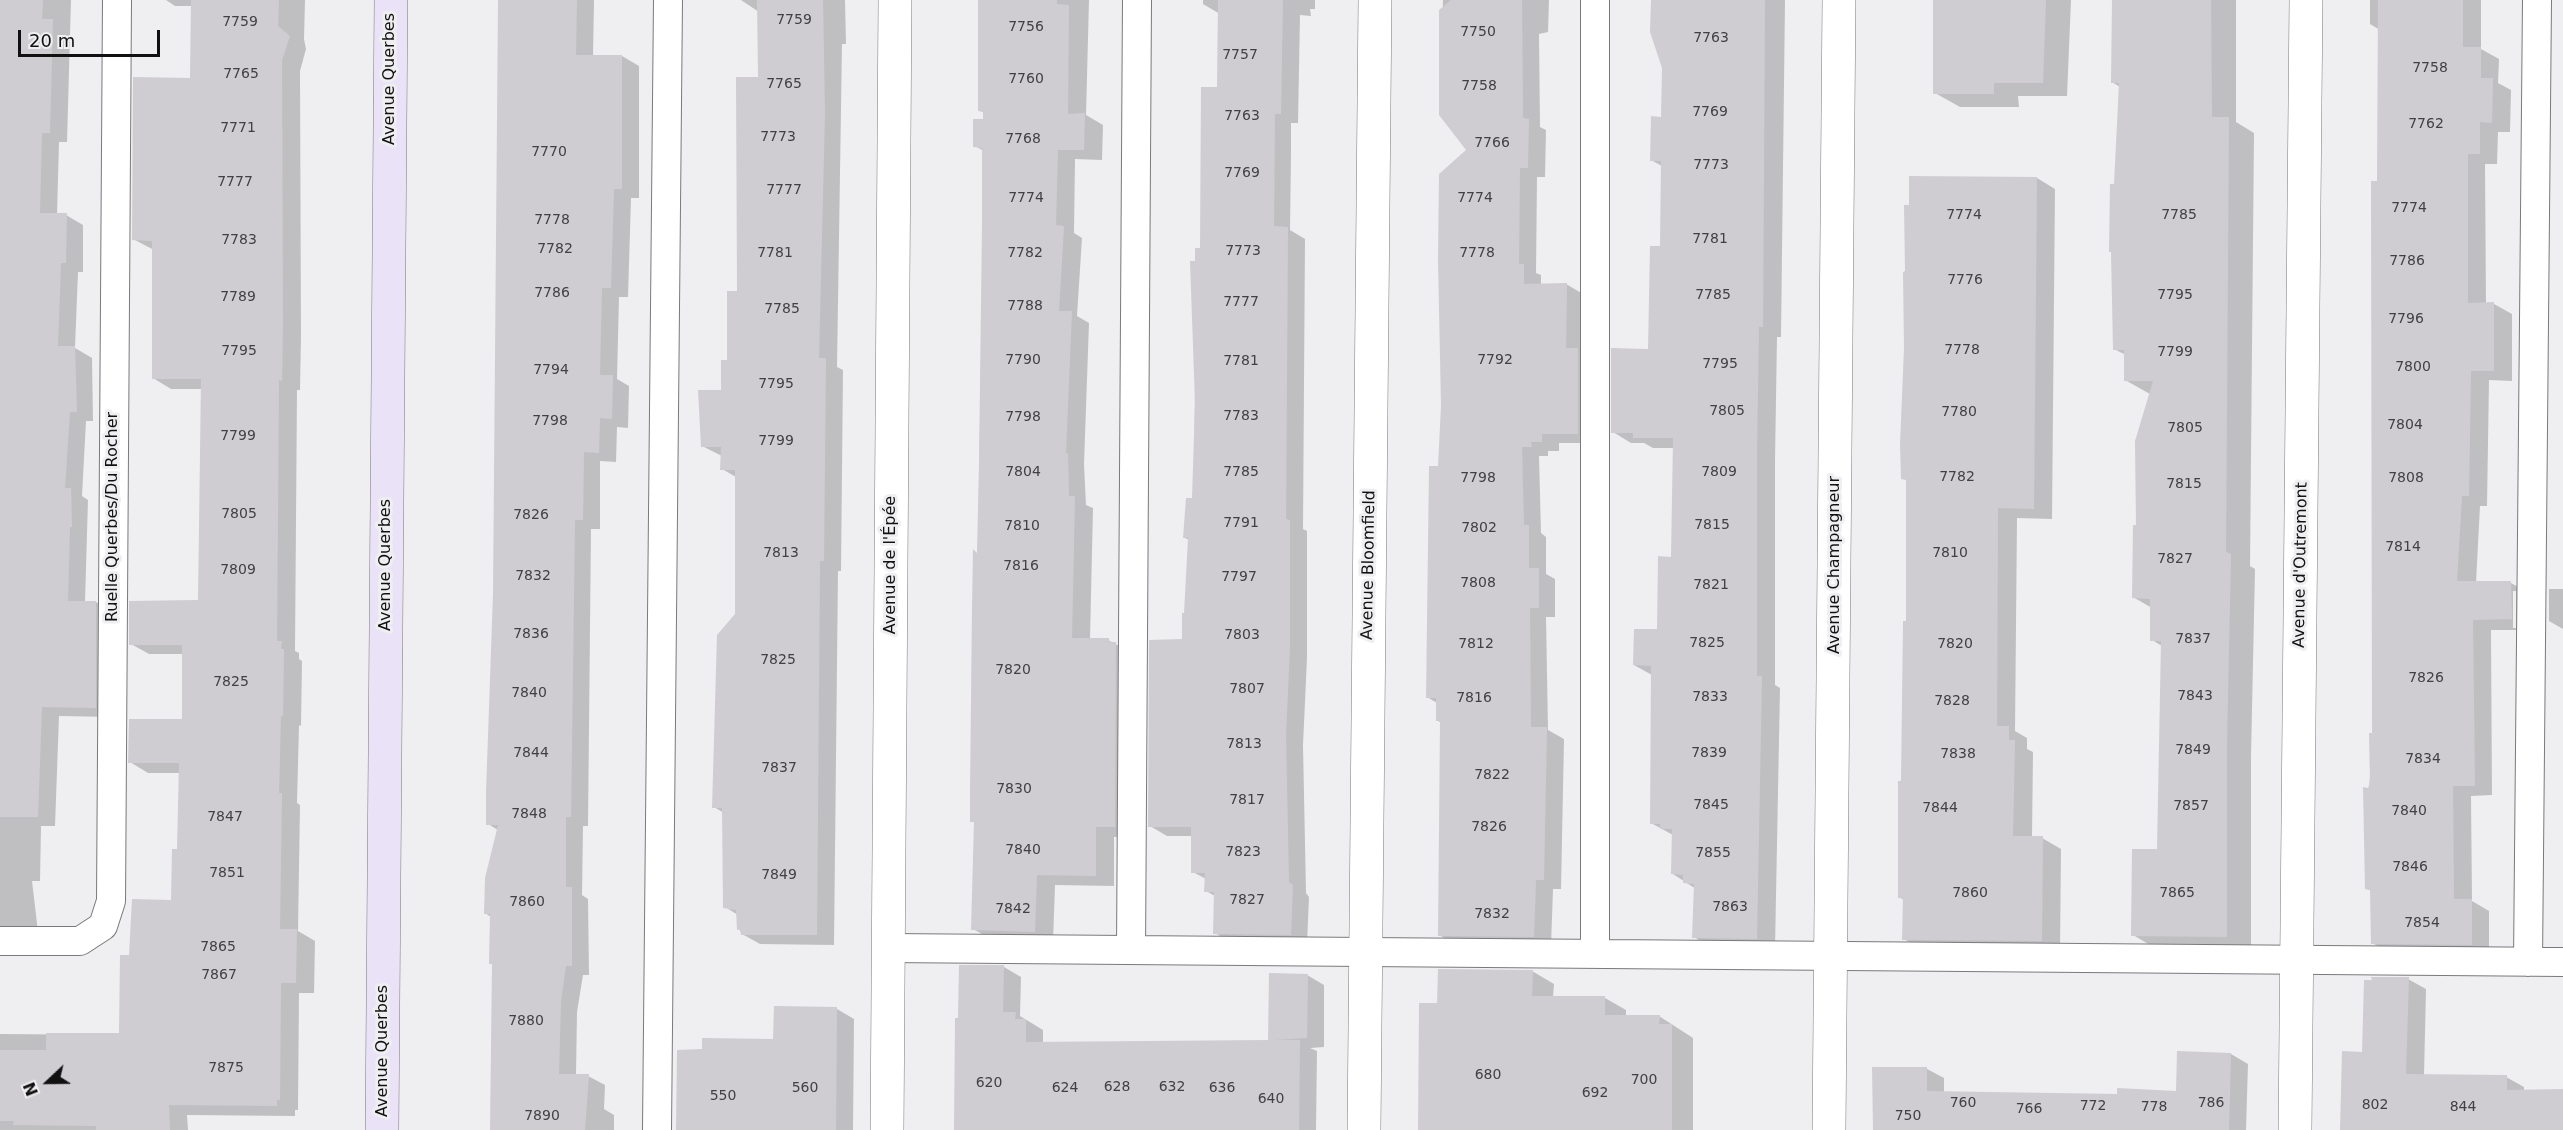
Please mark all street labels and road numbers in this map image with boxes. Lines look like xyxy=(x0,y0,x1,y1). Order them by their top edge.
street label: Avenue Querbes xyxy=(380,13,400,145)
street label: Ruelle Querbes/Du Rocher xyxy=(103,412,123,622)
street label: Avenue Champagneur xyxy=(1825,476,1845,654)
street label: Avenue d'Outremont xyxy=(2290,482,2312,648)
street label: Avenue Bloomfield xyxy=(1358,490,1380,640)
street label: Avenue de l'Épée xyxy=(881,496,901,634)
street label: Avenue Querbes xyxy=(376,499,396,631)
street label: Avenue Querbes xyxy=(373,985,393,1117)

